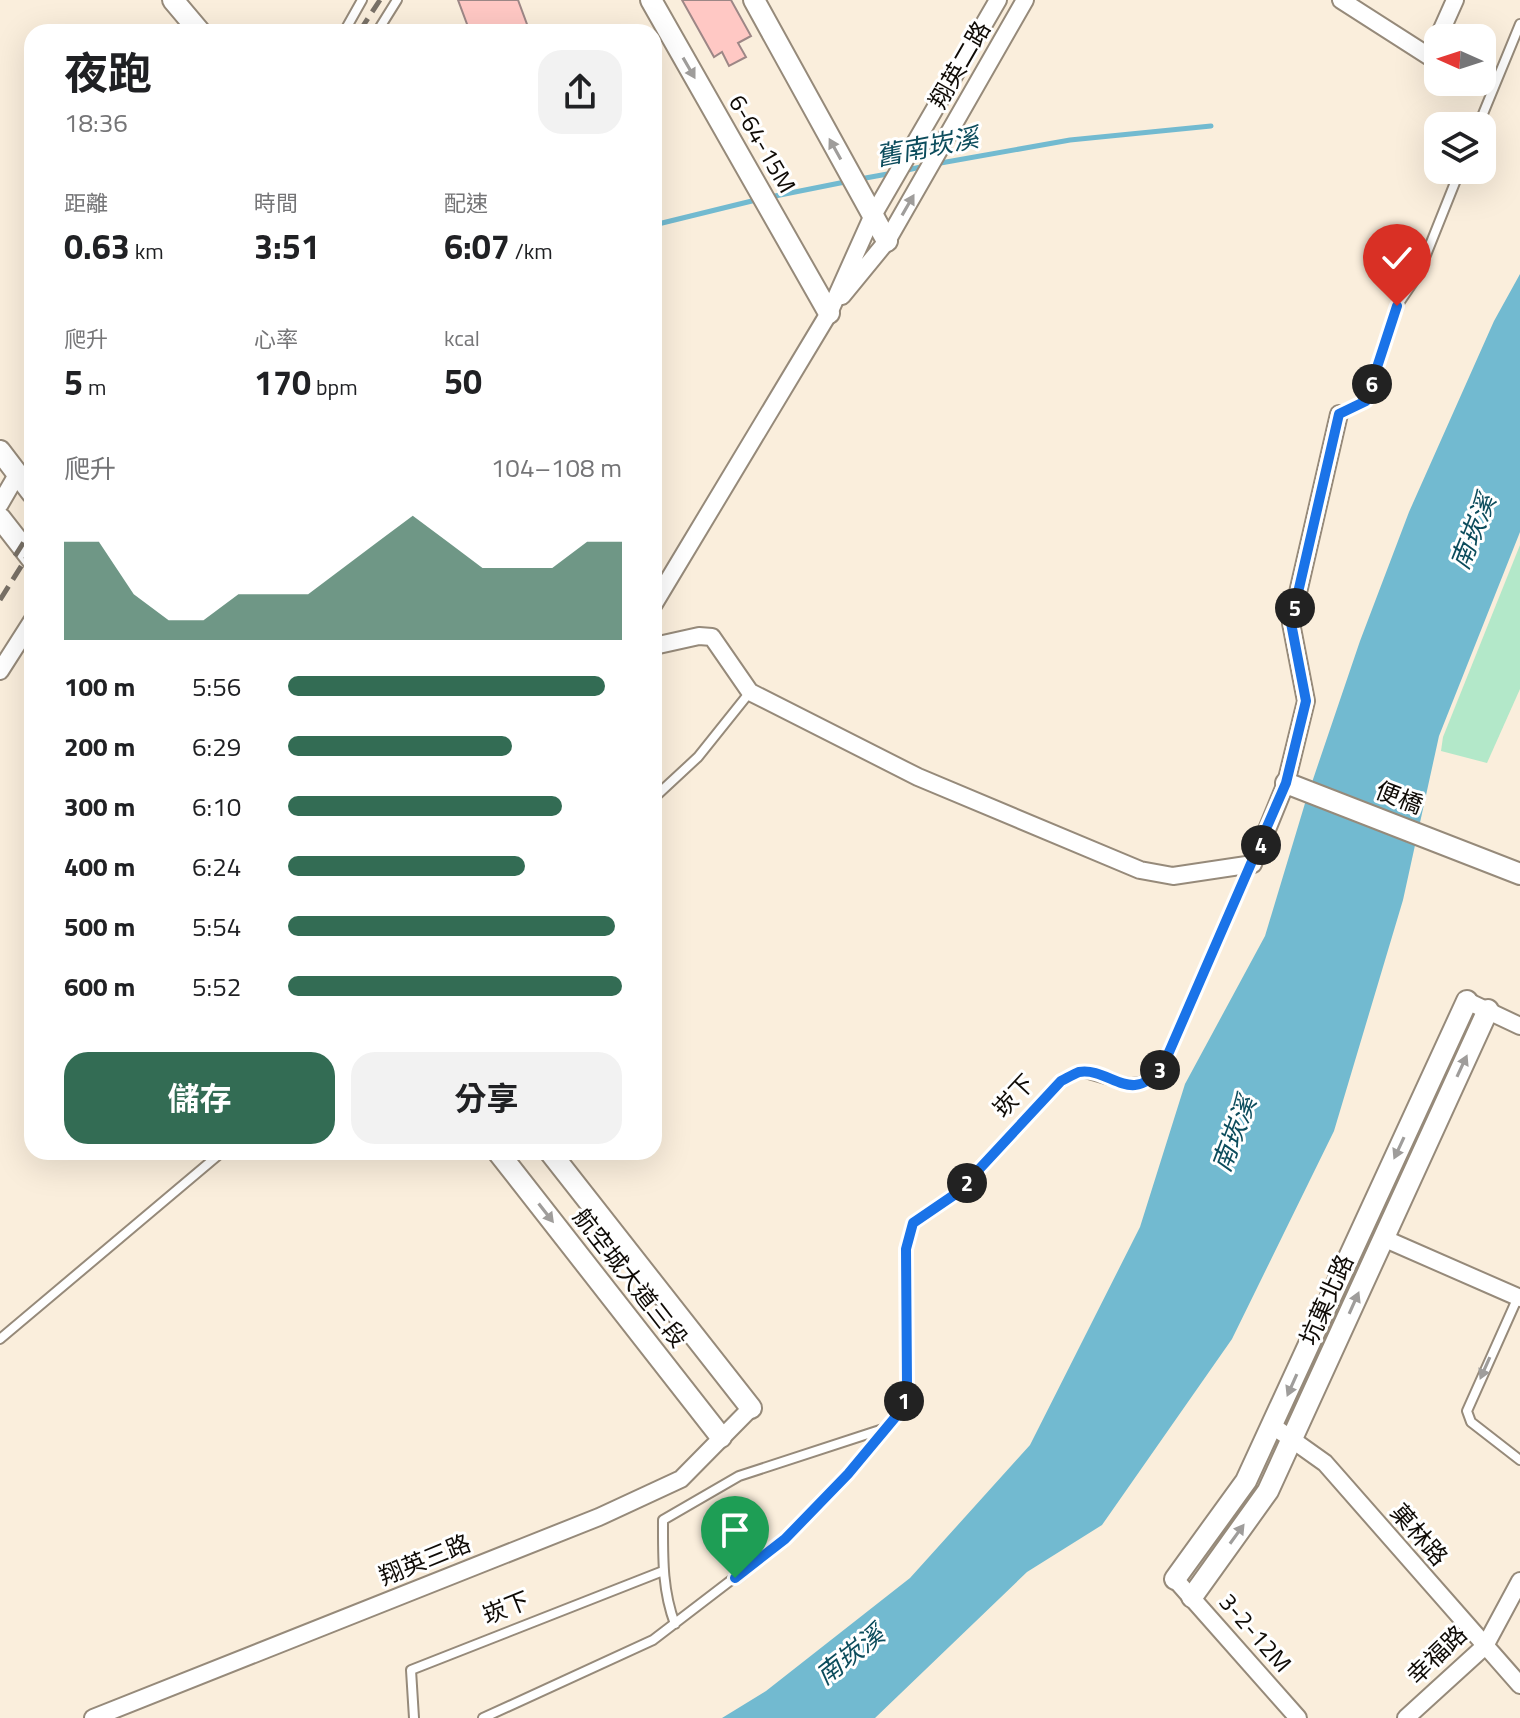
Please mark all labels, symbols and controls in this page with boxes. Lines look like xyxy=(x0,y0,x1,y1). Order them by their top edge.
street label: 翔英二路 xyxy=(920,14,999,115)
north arrow xyxy=(1424,24,1496,96)
map controls xyxy=(1424,24,1496,184)
text: 夜跑 xyxy=(64,39,152,106)
button: share xyxy=(538,50,622,134)
one-way arrow xyxy=(682,57,696,79)
street label: 6-64-15M xyxy=(720,88,806,199)
text: 18:36 xyxy=(64,103,128,142)
button: layers xyxy=(1424,112,1496,184)
water label: 舊南崁溪 xyxy=(872,117,986,176)
one-way arrow xyxy=(828,137,842,160)
text: 距離 xyxy=(64,186,108,220)
text: 時間 xyxy=(254,186,298,220)
text: 配速 xyxy=(444,186,488,220)
one-way arrow xyxy=(901,194,915,216)
text: 0.63 xyxy=(64,220,130,272)
text: 3:51 xyxy=(254,220,320,272)
text: 6:07 xyxy=(444,220,510,272)
pin xyxy=(1363,224,1431,306)
text: km xyxy=(130,234,164,268)
text: /km xyxy=(510,234,553,268)
icon: check xyxy=(1375,236,1419,280)
text: kcal xyxy=(444,321,480,355)
text: 爬升 xyxy=(64,322,108,356)
text: 心率 xyxy=(254,322,298,356)
text: 50 xyxy=(444,355,482,407)
text: 5 xyxy=(64,356,83,408)
text: 170 xyxy=(254,356,311,408)
pin: 6 xyxy=(1352,364,1392,404)
text: 6 xyxy=(1366,367,1378,401)
text: m xyxy=(83,370,106,404)
text: bpm xyxy=(311,370,358,404)
text: 104–108 m xyxy=(491,448,622,487)
text: 爬升 xyxy=(64,449,116,488)
water label: 南崁溪 xyxy=(1440,485,1507,575)
pin: 5 xyxy=(1275,588,1315,628)
text: 5 xyxy=(1289,591,1301,625)
text: 100 m xyxy=(64,667,135,706)
text: 5:56 xyxy=(192,667,241,706)
text: 200 m xyxy=(64,727,135,766)
text: 6:29 xyxy=(192,727,241,766)
street label: 便橋 xyxy=(1371,772,1428,822)
text: 300 m xyxy=(64,787,135,826)
text: 6:10 xyxy=(192,787,241,826)
pin: 4 xyxy=(1241,825,1281,865)
text: 4 xyxy=(1255,828,1267,862)
text: 400 m xyxy=(64,847,135,886)
text: 6:24 xyxy=(192,847,241,886)
text: 500 m xyxy=(64,907,135,946)
text: 5:54 xyxy=(192,907,241,946)
text: 600 m xyxy=(64,967,135,1006)
text: 5:52 xyxy=(192,967,241,1006)
pin: 3 xyxy=(1140,1050,1180,1090)
button: 儲存 xyxy=(64,1052,335,1144)
button: 分享 xyxy=(351,1052,622,1144)
text: 3 xyxy=(1154,1053,1166,1087)
one-way arrow xyxy=(1456,1055,1469,1078)
street label: 崁下 xyxy=(984,1065,1043,1125)
water label: 南崁溪 xyxy=(1201,1087,1267,1177)
one-way arrow xyxy=(1392,1136,1406,1160)
pin: 2 xyxy=(947,1163,987,1203)
text: 2 xyxy=(961,1166,973,1200)
street label: 航空城大道三段 xyxy=(565,1200,697,1355)
one-way arrow xyxy=(538,1203,554,1223)
street label: 坑菓北路 xyxy=(1290,1248,1362,1351)
one-way arrow xyxy=(1348,1291,1361,1315)
one-way arrow xyxy=(1478,1356,1492,1380)
one-way arrow xyxy=(1285,1373,1298,1397)
pin: 1 xyxy=(884,1381,924,1421)
text: 1 xyxy=(898,1384,910,1418)
street label: 菓林路 xyxy=(1383,1495,1457,1573)
pin xyxy=(701,1496,769,1578)
icon: arrive xyxy=(713,1508,757,1552)
street label: 翔英三路 xyxy=(373,1524,476,1594)
one-way arrow xyxy=(1229,1524,1245,1544)
street label: 崁下 xyxy=(477,1581,535,1633)
street label: 3-2-12M xyxy=(1211,1585,1300,1680)
water label: 南崁溪 xyxy=(807,1613,896,1694)
street label: 幸福路 xyxy=(1398,1616,1475,1692)

